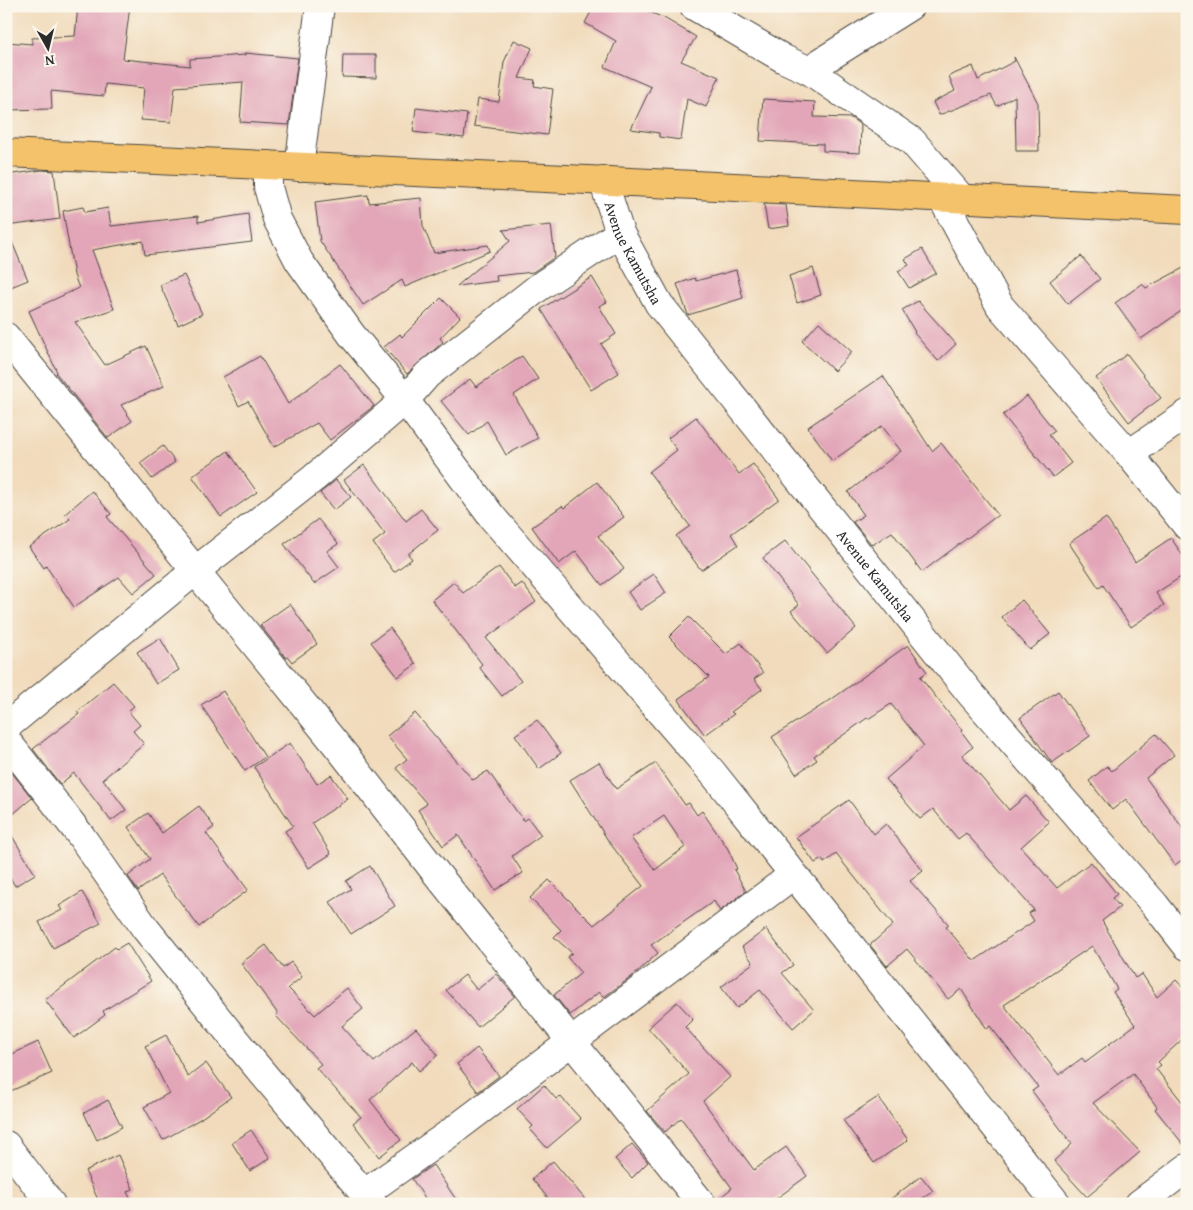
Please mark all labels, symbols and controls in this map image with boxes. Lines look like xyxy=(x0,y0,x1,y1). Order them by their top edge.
north arrow xyxy=(22,22,72,72)
text: N xyxy=(43,50,56,72)
street label: Avenue Kamutsha xyxy=(600,198,668,308)
street label: Avenue Kamutsha xyxy=(833,525,919,626)

